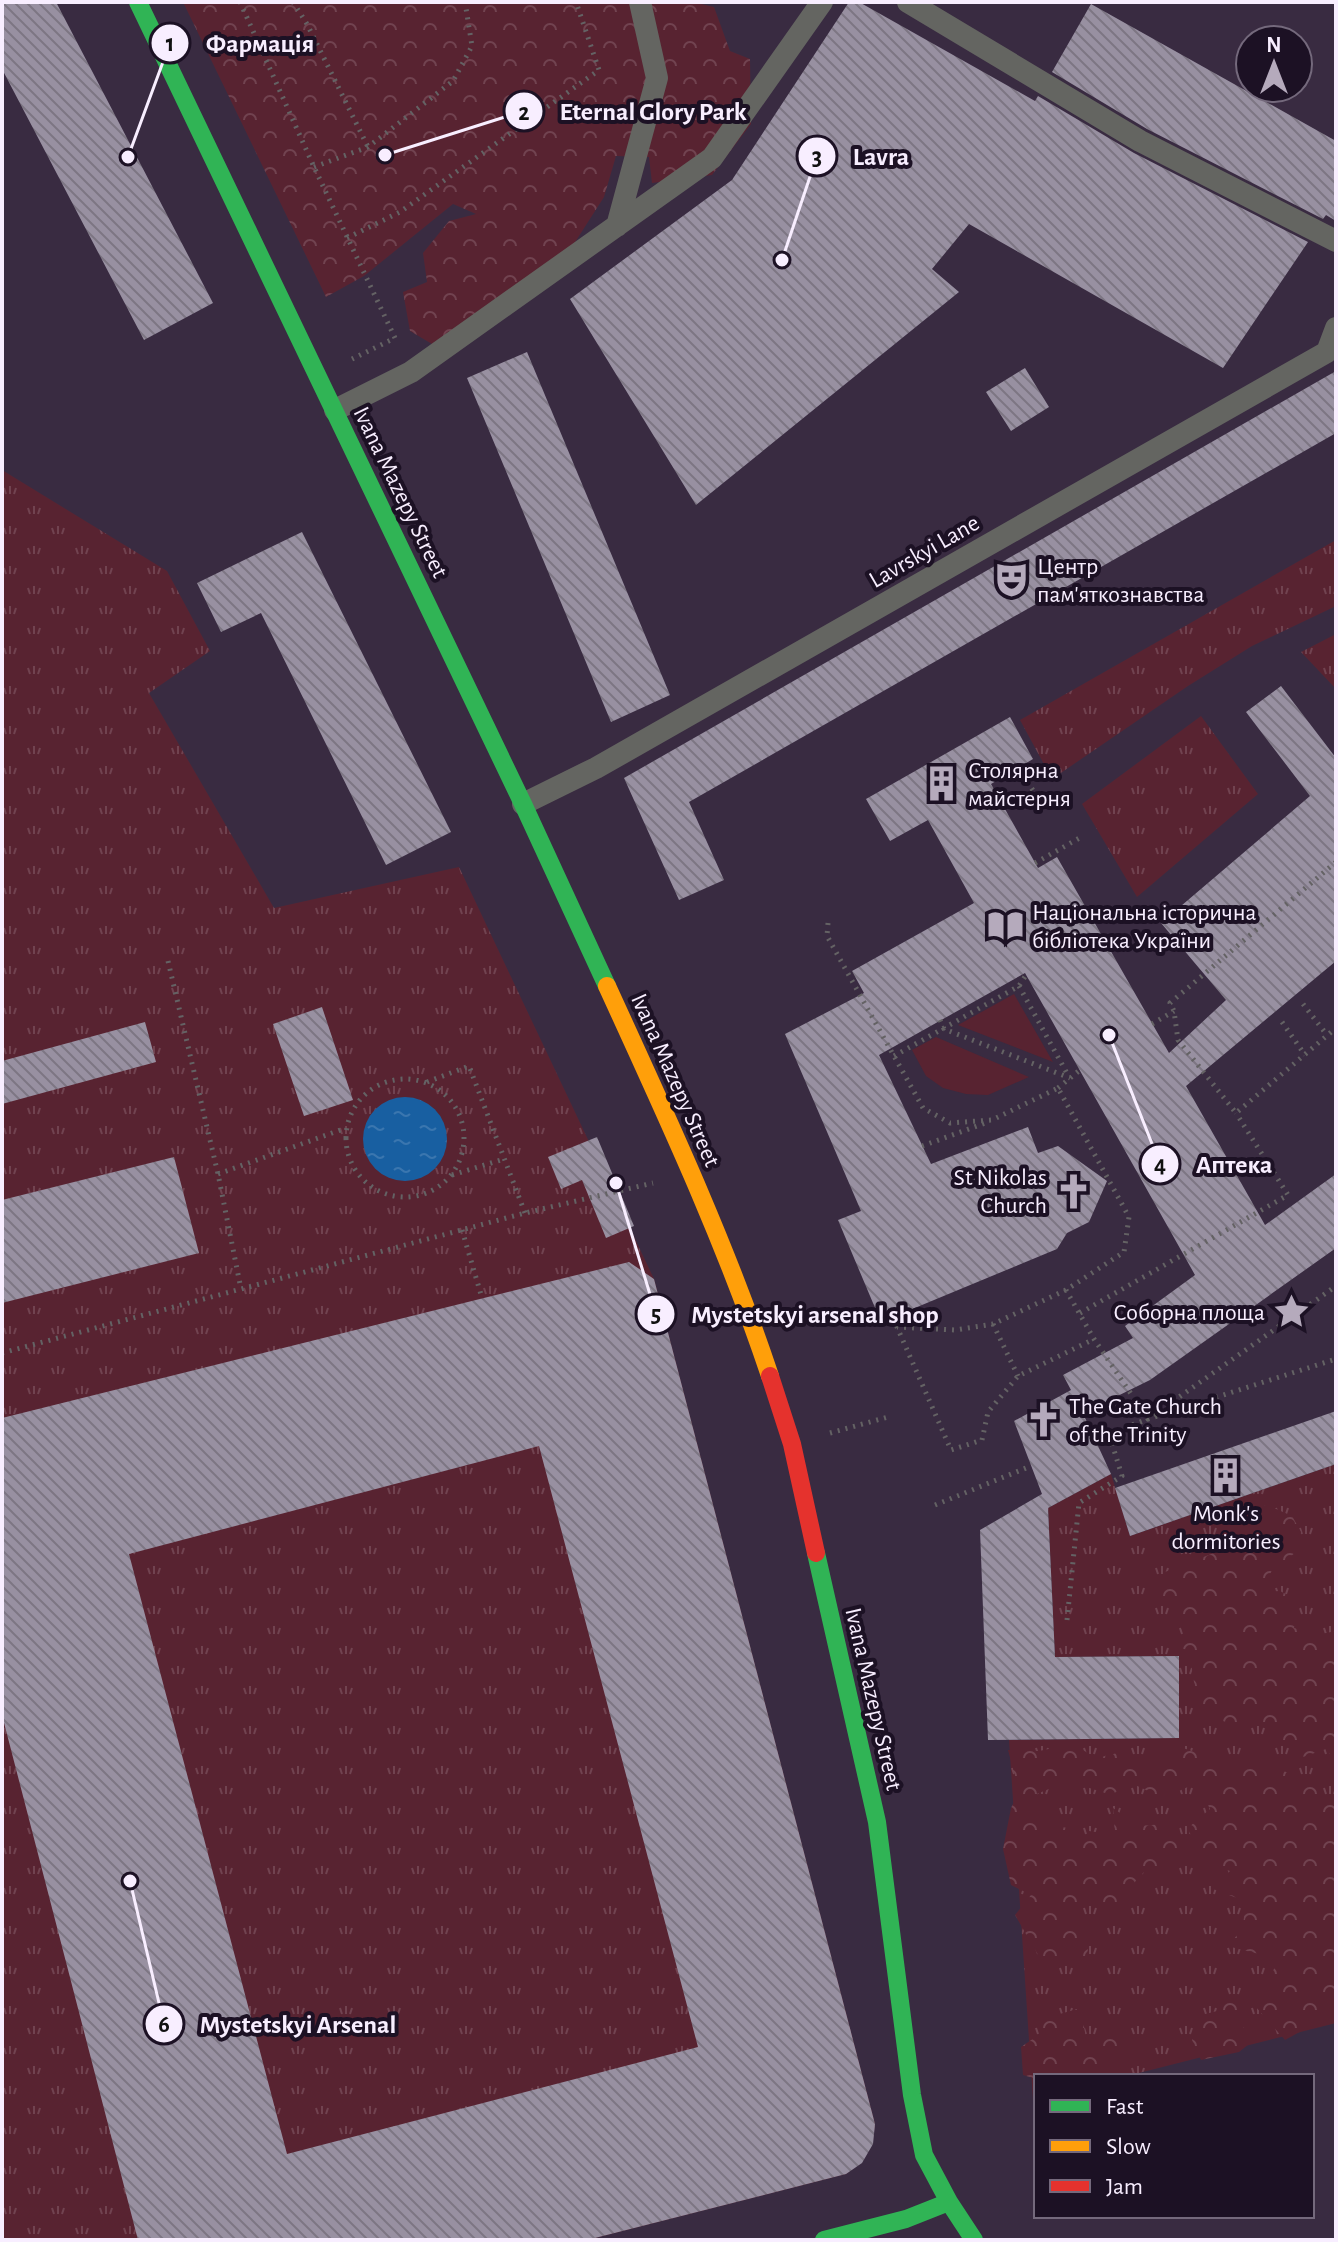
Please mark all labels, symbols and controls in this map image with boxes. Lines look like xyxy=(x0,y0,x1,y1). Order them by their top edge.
callout: Фармація xyxy=(150,18,330,68)
north arrow xyxy=(1234,24,1314,104)
text: Фармація xyxy=(206,31,314,57)
text: 1 xyxy=(166,32,174,56)
text: N xyxy=(1266,34,1282,56)
callout: Eternal Glory Park xyxy=(504,86,763,136)
text: Eternal Glory Park xyxy=(559,99,747,125)
text: 2 xyxy=(518,101,530,125)
callout: Lavra xyxy=(797,131,925,181)
text: Lavra xyxy=(853,144,909,170)
text: 3 xyxy=(812,146,822,170)
street label: Ivana Mazepy Street xyxy=(348,403,452,582)
street label: Lavrskyi Lane xyxy=(865,511,984,593)
place label: Центр пам'яткознавства xyxy=(1037,555,1204,607)
theatre icon: Центр пам'яткознавства xyxy=(992,561,1030,599)
place label: Столярна майстерня xyxy=(968,759,1071,811)
building icon: Столярна майстерня xyxy=(923,765,961,803)
place label: Національна історична бібліотека України xyxy=(1032,901,1257,953)
library icon: Національна історична бібліотека України xyxy=(987,907,1025,945)
street label: Ivana Mazepy Street xyxy=(626,990,724,1171)
callout: Аптека xyxy=(1140,1139,1288,1189)
text: Аптека xyxy=(1196,1152,1272,1178)
text: 4 xyxy=(1154,1153,1166,1177)
place label: St Nikolas Church xyxy=(954,1166,1047,1218)
church icon: St Nikolas Church xyxy=(1054,1172,1092,1210)
callout: Mystetskyi arsenal shop xyxy=(636,1289,955,1339)
place icon: Соборна площа xyxy=(1272,1293,1310,1331)
place label: Соборна площа xyxy=(1113,1301,1265,1325)
text: Mystetskyi arsenal shop xyxy=(691,1302,939,1328)
text: 5 xyxy=(651,1303,661,1327)
place label: The Gate Church of the Trinity xyxy=(1069,1395,1222,1447)
church icon: The Gate Church of the Trinity xyxy=(1024,1401,1062,1439)
building icon: Monk's dormitories xyxy=(1207,1457,1245,1495)
place label: Monk's dormitories xyxy=(1171,1502,1281,1554)
street label: Ivana Mazepy Street xyxy=(840,1606,906,1793)
callout: Mystetskyi Arsenal xyxy=(144,1999,412,2049)
text: Mystetskyi Arsenal xyxy=(200,2012,396,2038)
text: 6 xyxy=(158,2013,170,2037)
legend xyxy=(1034,2074,1314,2218)
text: Fast xyxy=(1106,2095,1144,2119)
text: Slow xyxy=(1106,2135,1151,2159)
text: Jam xyxy=(1106,2175,1143,2199)

